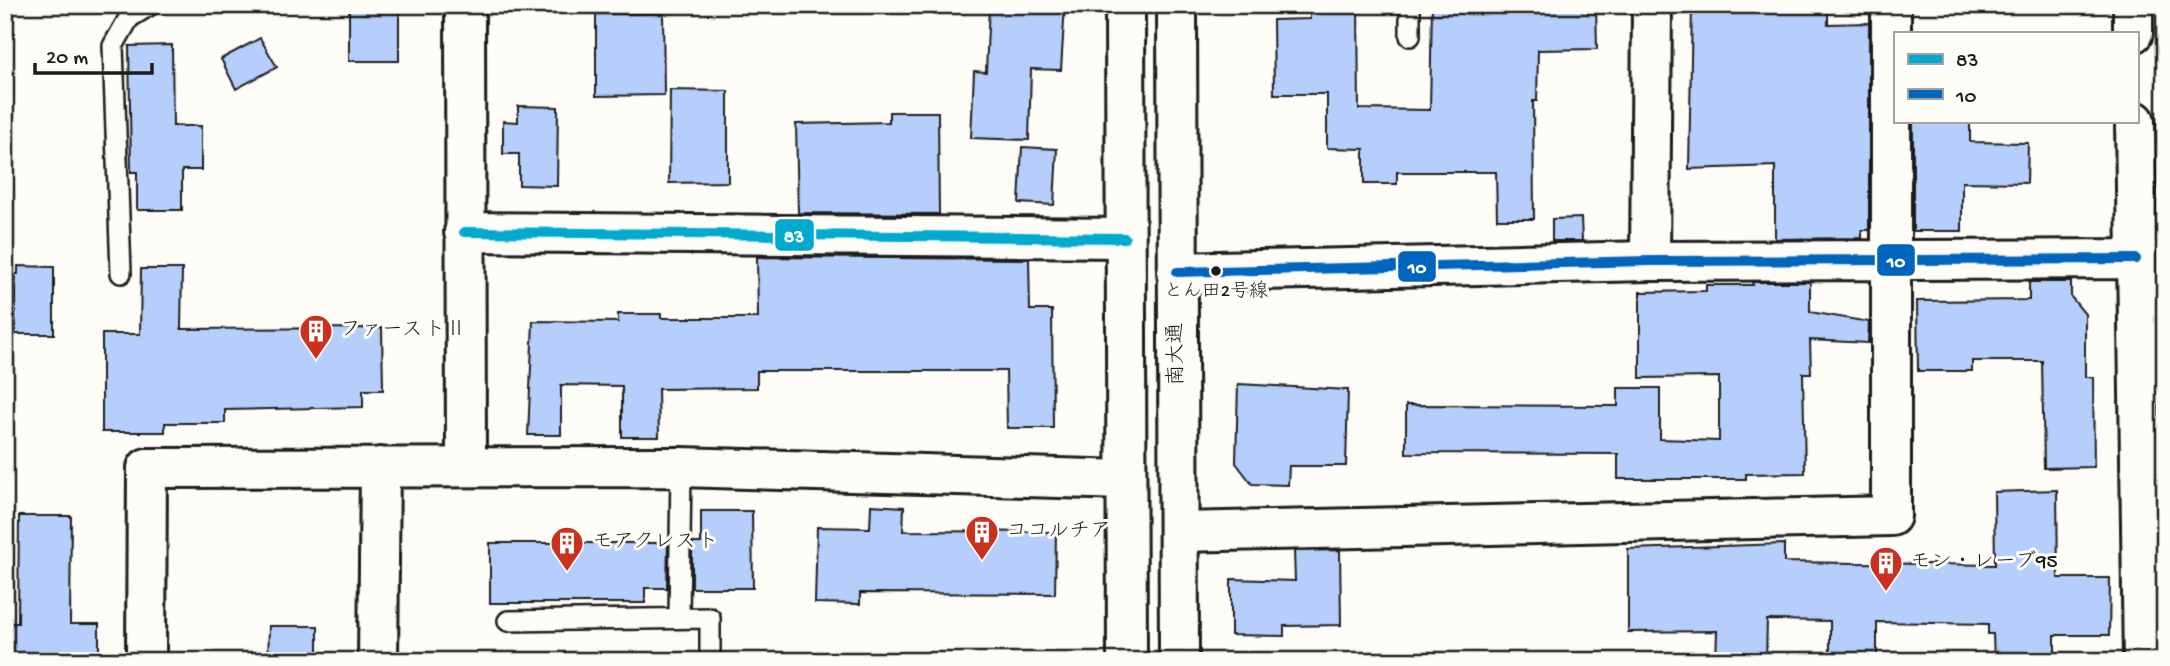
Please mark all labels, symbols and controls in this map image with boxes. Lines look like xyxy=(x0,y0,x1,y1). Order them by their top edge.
scale bar xyxy=(35,32,152,76)
legend xyxy=(1894,32,2138,122)
text: 20 m xyxy=(46,47,88,72)
text: 83 xyxy=(1956,50,1978,75)
text: 10 xyxy=(1955,86,1976,111)
line badge: 83 xyxy=(774,218,815,252)
text: 83 xyxy=(784,227,804,250)
line badge: 10 xyxy=(1876,243,1916,277)
line badge: 10 xyxy=(1397,250,1437,283)
text: 10 xyxy=(1886,252,1905,275)
text: 10 xyxy=(1407,258,1426,281)
marker: とん田2号線 xyxy=(1209,264,1223,278)
place label: とん田2号線 xyxy=(1164,280,1268,304)
building icon: ファーストⅡ xyxy=(297,312,335,361)
place label: ファーストⅡ xyxy=(340,319,466,344)
street label: 南大通 xyxy=(1163,322,1191,386)
building icon: ココルチア xyxy=(963,513,1001,562)
place label: ココルチア xyxy=(1006,520,1111,545)
building icon: モアクレスト xyxy=(548,524,586,573)
place label: モアクレスト xyxy=(592,531,718,556)
building icon: モン・レーブ95 xyxy=(1867,544,1905,593)
place label: モン・レーブ95 xyxy=(1910,550,2058,576)

